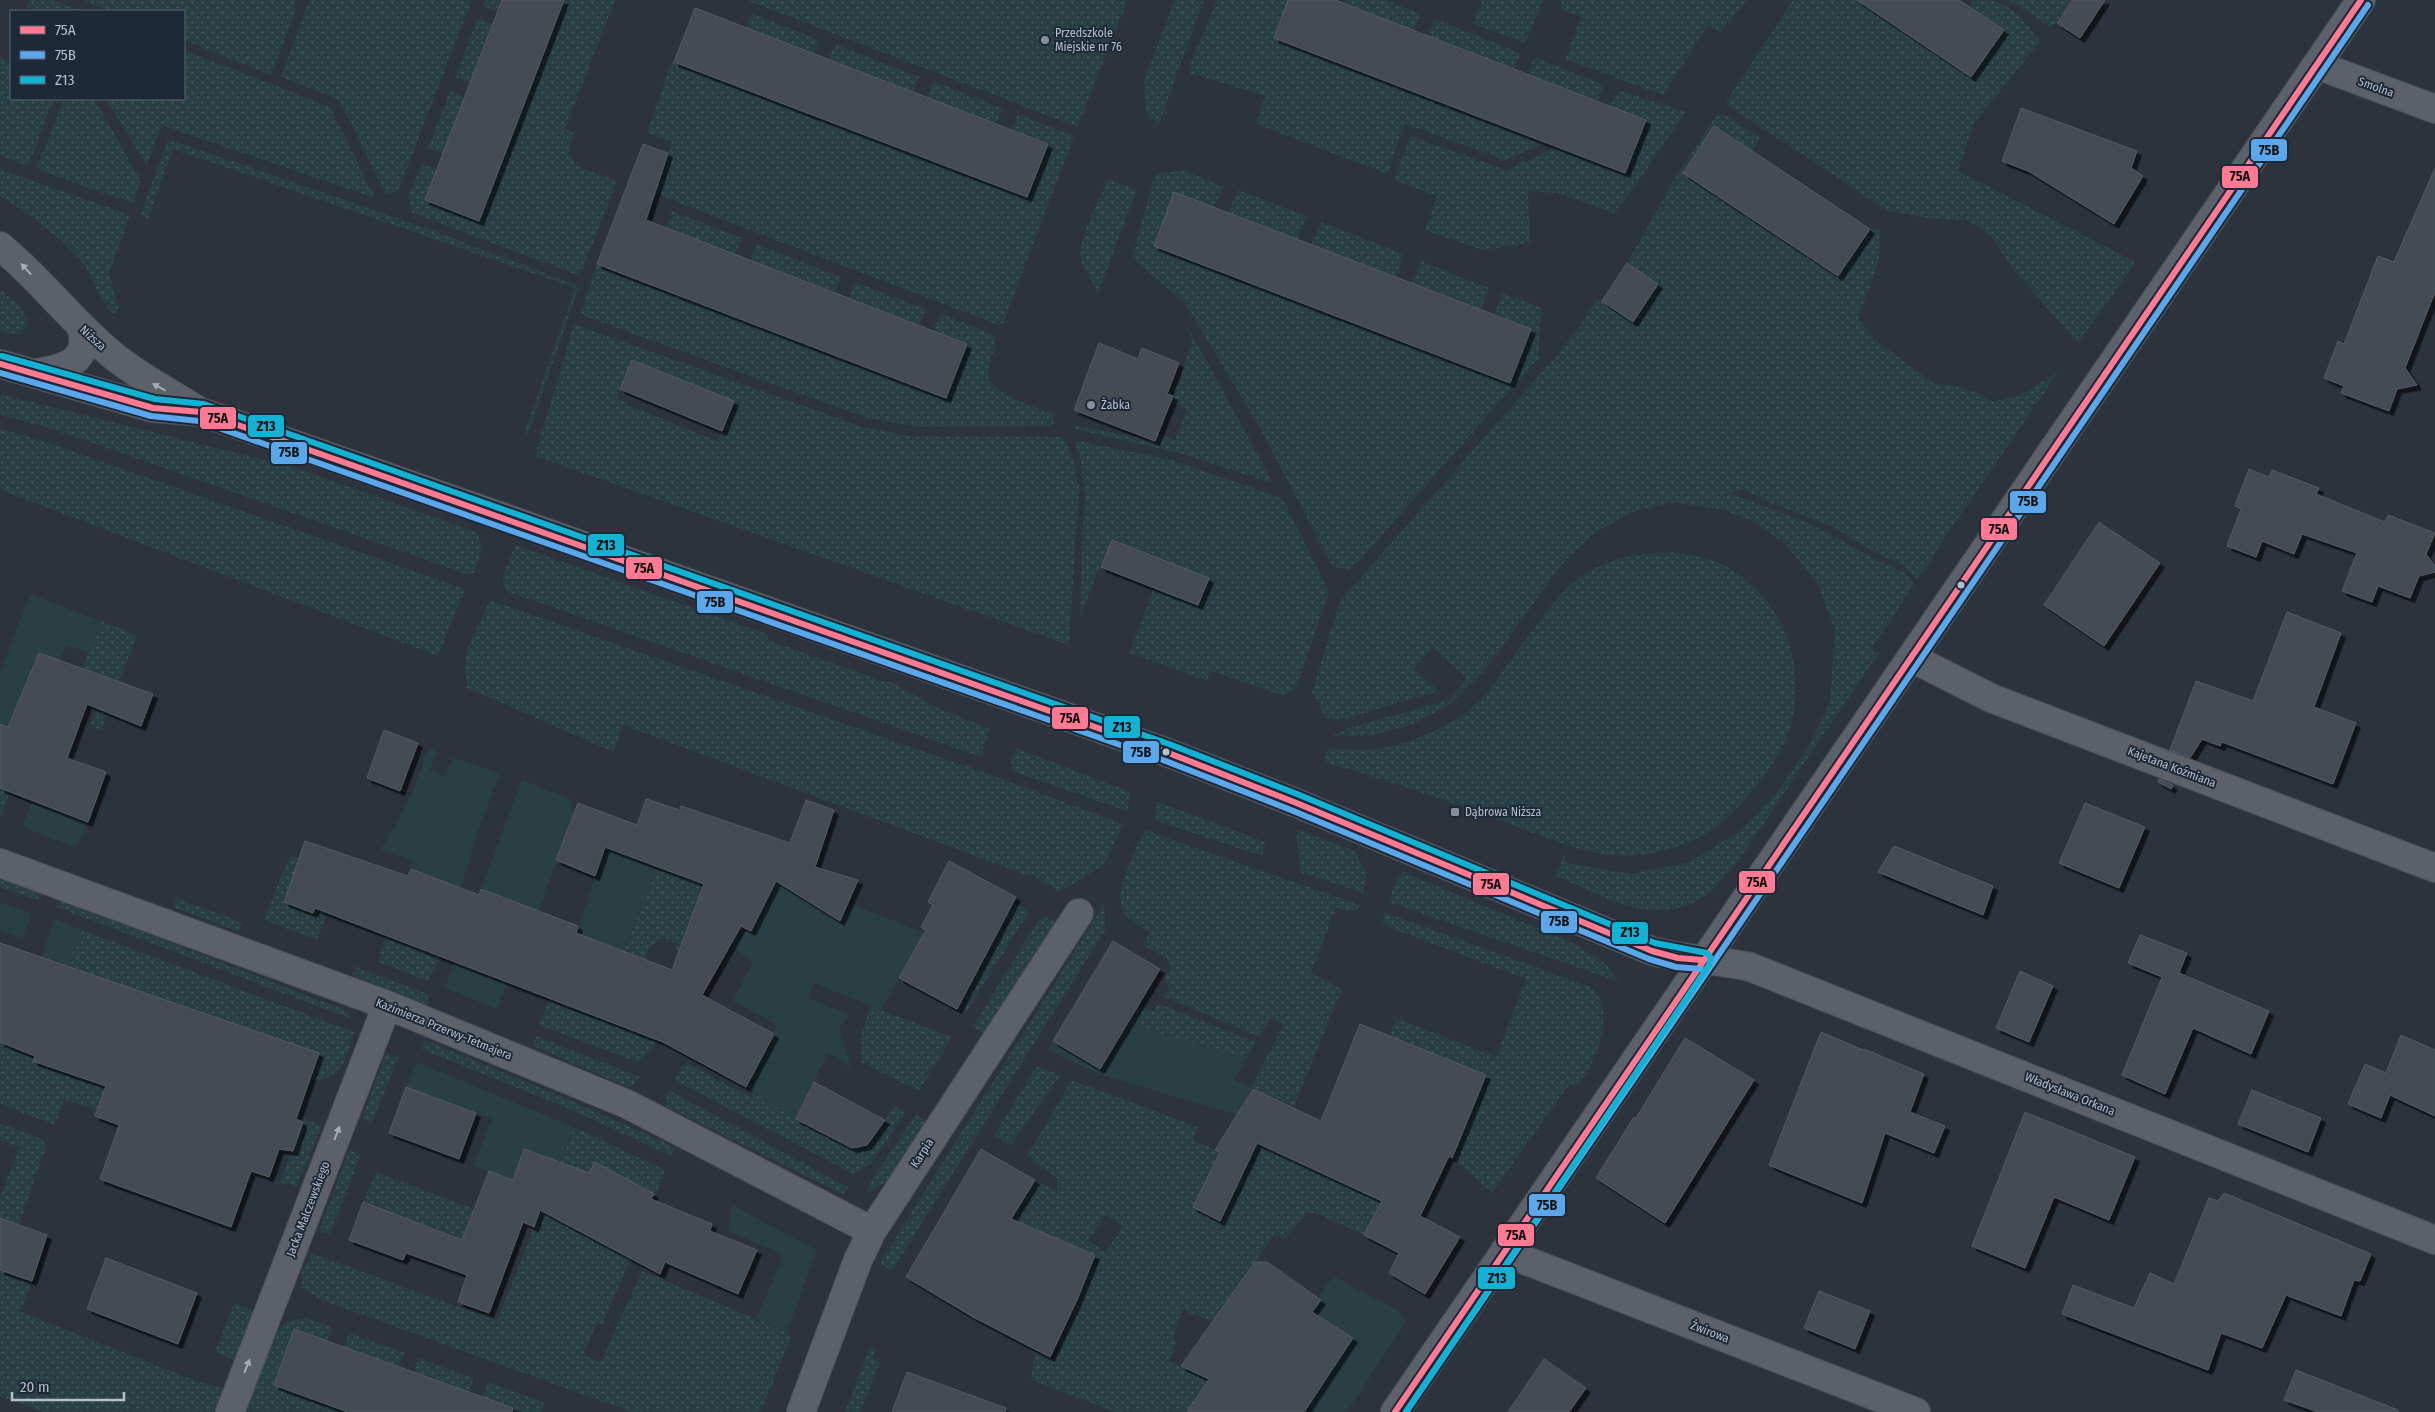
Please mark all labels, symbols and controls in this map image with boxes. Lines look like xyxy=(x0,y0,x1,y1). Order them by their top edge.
legend xyxy=(10,10,185,100)
text: 75A xyxy=(55,21,76,39)
place label: Przedszkole Miejskie nr 76 xyxy=(1055,26,1122,54)
marker: Przedszkole Miejskie nr 76 xyxy=(1039,34,1051,46)
text: 75B xyxy=(55,46,76,64)
text: Z13 xyxy=(55,71,75,89)
street label: Smolna xyxy=(2356,74,2396,100)
line badge: 75B xyxy=(2250,138,2288,162)
text: 75B xyxy=(2259,142,2279,159)
line badge: 75A xyxy=(2221,165,2259,189)
text: 75A xyxy=(2230,168,2251,185)
one-way arrow xyxy=(20,264,32,276)
street label: Niższa xyxy=(77,323,109,354)
one-way arrow xyxy=(153,382,166,391)
place label: Żabka xyxy=(1101,397,1130,412)
marker: Żabka xyxy=(1085,399,1097,411)
line badge: 75A xyxy=(199,406,237,430)
text: 75A xyxy=(208,410,229,427)
line badge: Z13 xyxy=(247,414,285,438)
text: Z13 xyxy=(256,418,276,435)
line badge: 75B xyxy=(270,441,308,465)
text: 75B xyxy=(279,444,299,461)
line badge: 75B xyxy=(2009,490,2047,514)
text: 75B xyxy=(2018,493,2038,510)
line badge: 75A xyxy=(1980,517,2018,541)
text: 75A xyxy=(1989,521,2010,538)
line badge: Z13 xyxy=(587,533,625,557)
text: Z13 xyxy=(596,537,616,554)
line badge: 75A xyxy=(625,556,663,580)
text: 75A xyxy=(634,560,655,577)
unlabelled marker xyxy=(1956,580,1966,590)
line badge: 75B xyxy=(696,590,734,614)
text: 75B xyxy=(705,594,725,611)
line badge: 75A xyxy=(1051,706,1089,730)
text: 75A xyxy=(1060,710,1081,727)
line badge: Z13 xyxy=(1103,715,1141,739)
text: Z13 xyxy=(1112,719,1132,736)
line badge: 75B xyxy=(1122,740,1160,764)
text: 75B xyxy=(1131,744,1151,761)
street label: Kajetana Koźmiana xyxy=(2126,744,2218,790)
unlabelled marker xyxy=(1161,747,1171,757)
place label: Dąbrowa Niższa xyxy=(1465,805,1541,819)
marker: Dąbrowa Niższa xyxy=(1449,806,1461,818)
line badge: 75A xyxy=(1738,870,1776,894)
line badge: 75A xyxy=(1472,872,1510,896)
text: 75A xyxy=(1747,874,1768,891)
text: 75A xyxy=(1481,876,1502,893)
line badge: 75B xyxy=(1540,910,1578,934)
text: 75B xyxy=(1549,913,1569,930)
line badge: Z13 xyxy=(1611,921,1649,945)
text: Z13 xyxy=(1620,924,1640,941)
street label: Kazimierza Przerwy-Tetmajera xyxy=(374,995,514,1063)
street label: Władysława Orkana xyxy=(2023,1070,2117,1118)
one-way arrow xyxy=(333,1126,341,1140)
street label: Karpia xyxy=(908,1136,937,1170)
street label: Jacka Malczewskiego xyxy=(283,1159,333,1259)
line badge: 75B xyxy=(1528,1193,1566,1217)
text: 75B xyxy=(1537,1197,1557,1214)
line badge: 75A xyxy=(1497,1223,1535,1247)
text: 75A xyxy=(1506,1227,1527,1244)
line badge: Z13 xyxy=(1477,1266,1516,1290)
text: Z13 xyxy=(1487,1270,1507,1287)
street label: Żwirowa xyxy=(1689,1317,1732,1346)
one-way arrow xyxy=(244,1359,252,1374)
scale bar xyxy=(12,1370,125,1402)
text: 20 m xyxy=(20,1378,50,1396)

